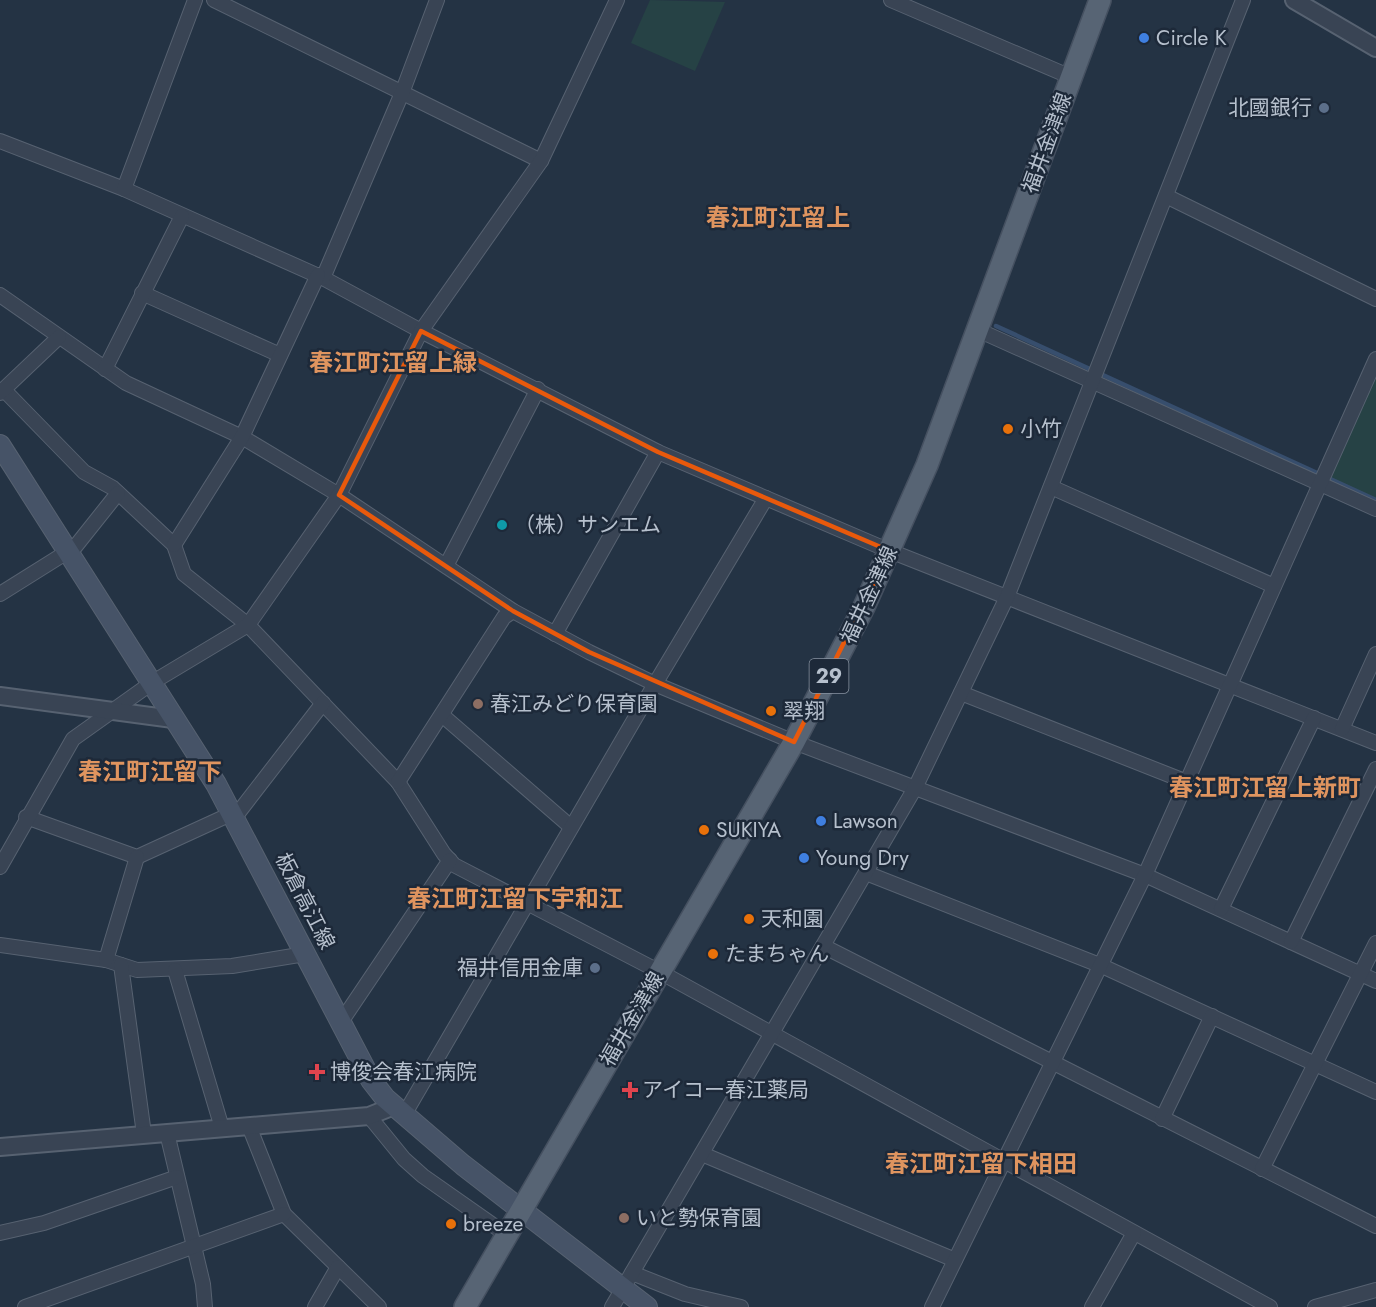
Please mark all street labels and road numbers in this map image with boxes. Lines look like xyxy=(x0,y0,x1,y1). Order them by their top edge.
street label: 福井金津線 xyxy=(1015,89,1079,197)
street label: 福井金津線 xyxy=(833,541,905,649)
road number: 29 xyxy=(810,659,848,693)
street label: 板倉高江線 xyxy=(268,847,342,955)
street label: 福井金津線 xyxy=(593,966,671,1072)

